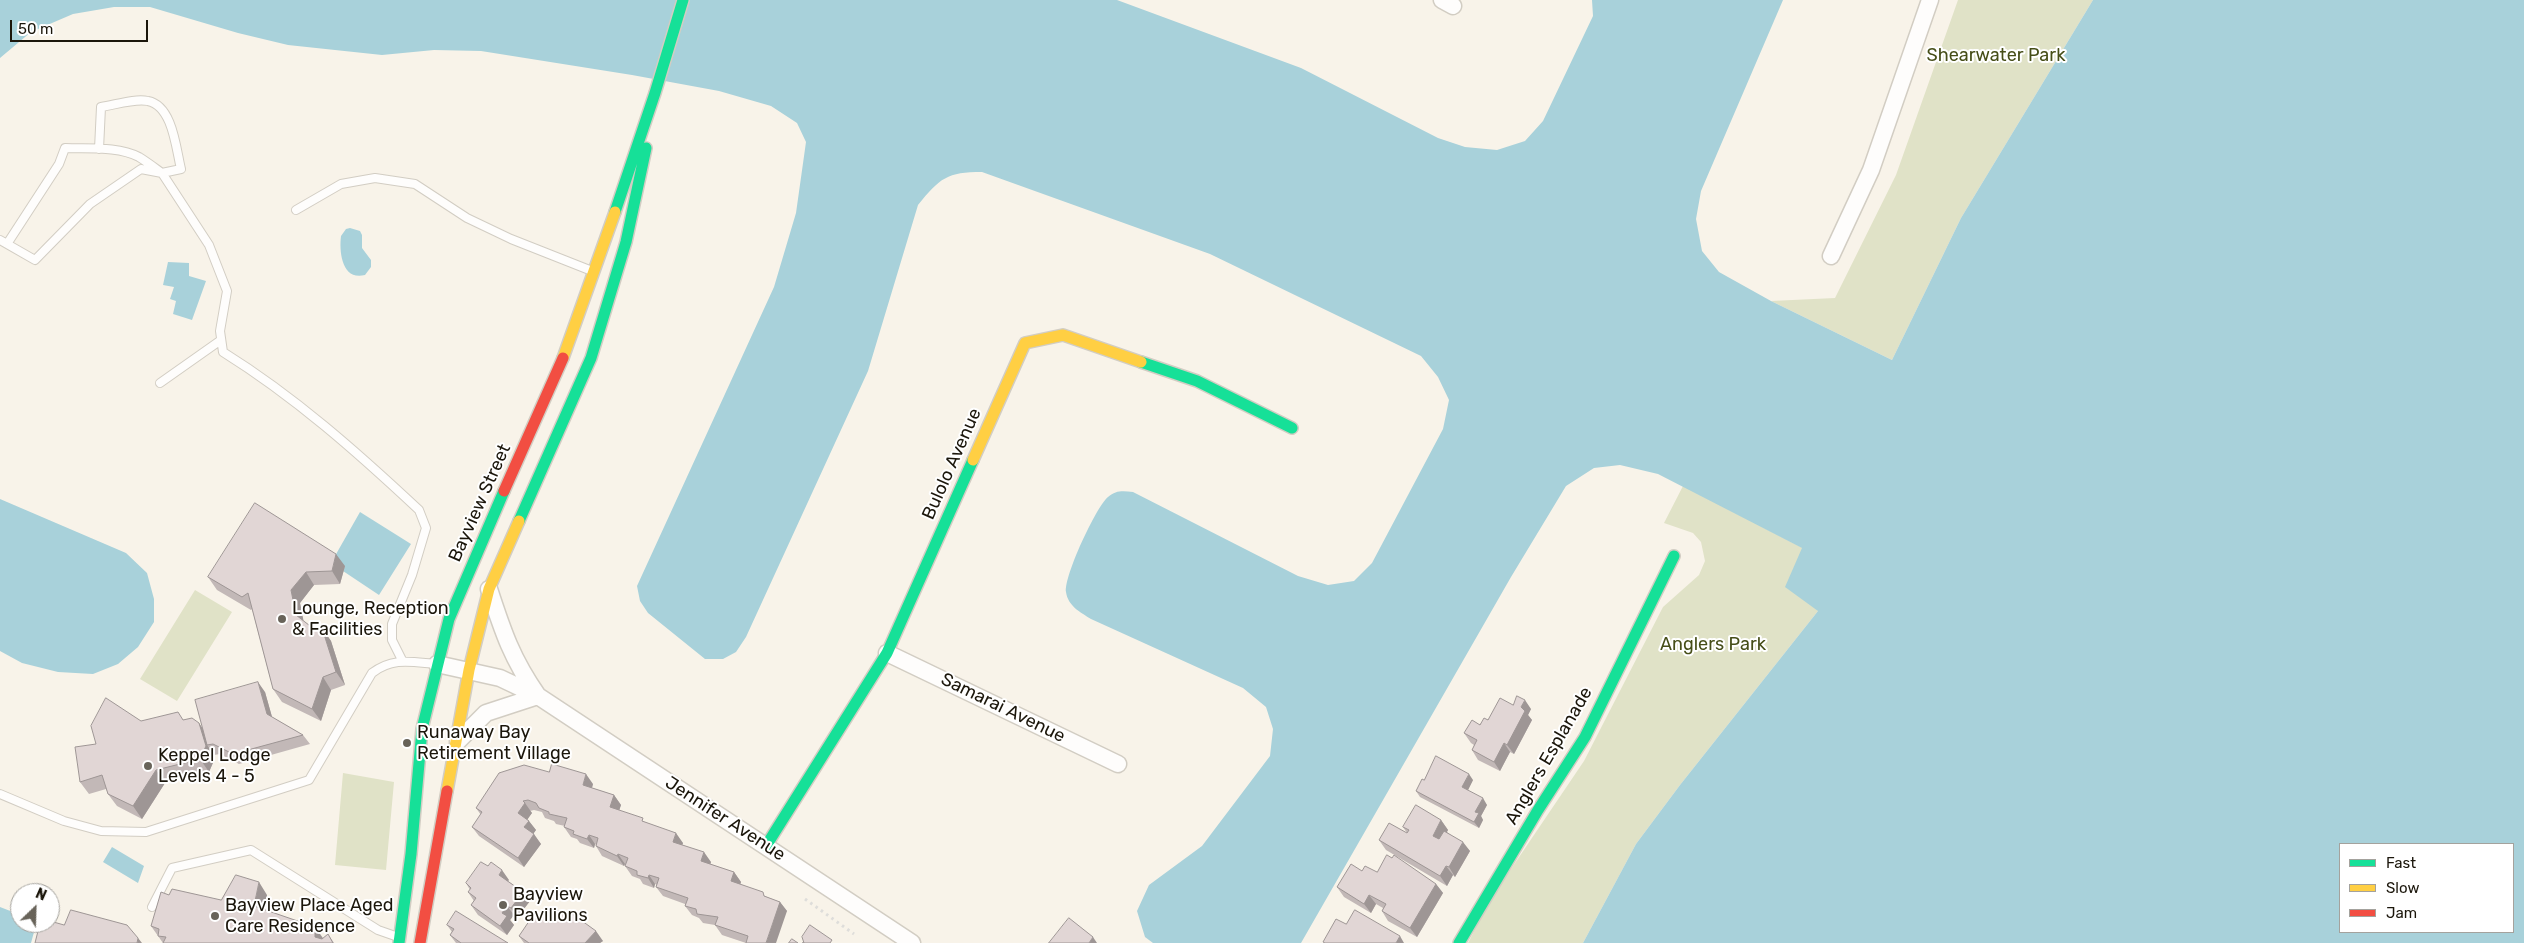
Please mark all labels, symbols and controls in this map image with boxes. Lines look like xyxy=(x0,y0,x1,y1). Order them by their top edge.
scale bar xyxy=(12,10,150,42)
text: 50 m xyxy=(18,20,53,38)
park label: Shearwater Park xyxy=(1927,45,2065,67)
street label: Bulolo Avenue xyxy=(918,405,986,523)
street label: Bayview Street xyxy=(444,441,516,565)
place label: Lounge, Reception & Facilities xyxy=(292,598,449,640)
marker: Lounge, Reception & Facilities xyxy=(276,613,288,625)
park label: Anglers Park xyxy=(1660,634,1766,656)
street label: Samarai Avenue xyxy=(937,669,1069,747)
street label: Anglers Esplanade xyxy=(1501,683,1597,829)
place label: Runaway Bay Retirement Village xyxy=(417,722,571,764)
marker: Runaway Bay Retirement Village xyxy=(401,737,413,749)
place label: Keppel Lodge Levels 4 - 5 xyxy=(158,745,270,788)
marker: Keppel Lodge Levels 4 - 5 xyxy=(142,760,154,772)
street label: Jennifer Avenue xyxy=(661,772,789,866)
legend xyxy=(2339,843,2514,933)
text: Fast xyxy=(2386,854,2416,872)
text: Slow xyxy=(2386,879,2419,897)
north arrow xyxy=(10,883,60,933)
place label: Bayview Pavilions xyxy=(513,884,588,926)
text: N xyxy=(33,885,49,905)
place label: Bayview Place Aged Care Residence xyxy=(225,895,393,938)
marker: Bayview Pavilions xyxy=(497,899,509,911)
text: Jam xyxy=(2386,904,2417,922)
marker: Bayview Place Aged Care Residence xyxy=(209,910,221,922)

